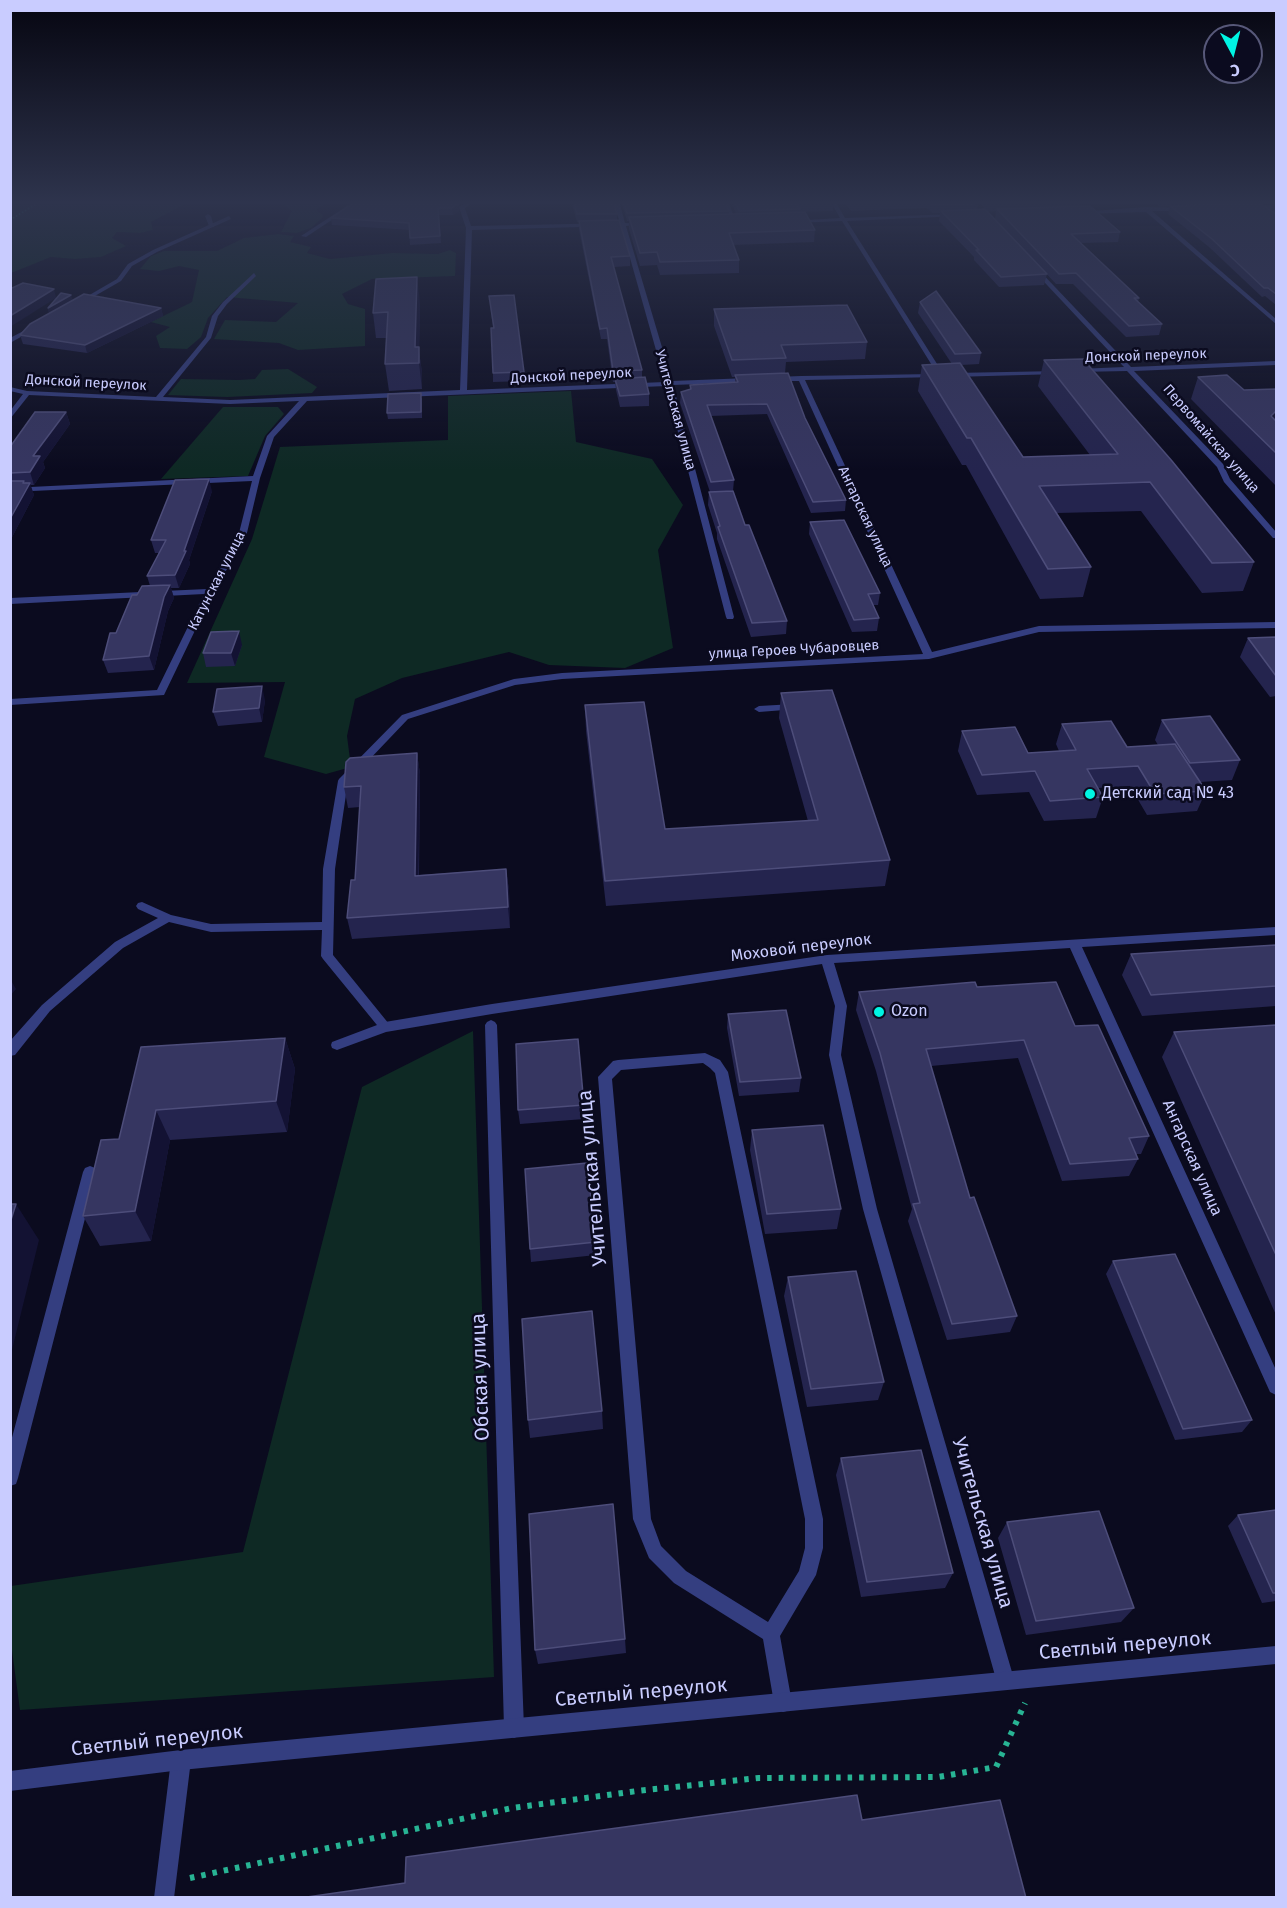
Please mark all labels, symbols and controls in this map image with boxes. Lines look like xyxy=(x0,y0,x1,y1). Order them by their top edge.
north arrow xyxy=(1203,24,1263,84)
text: С xyxy=(1229,60,1241,80)
street label: Донской переулок xyxy=(1085,345,1207,367)
street label: Учительская улица xyxy=(651,348,699,472)
street label: Донской переулок xyxy=(510,364,632,388)
street label: Донской переулок xyxy=(25,371,147,395)
street label: Первомайская улица xyxy=(1159,381,1263,497)
street label: Ангарская улица xyxy=(834,464,896,570)
street label: Катунская улица xyxy=(185,529,249,633)
street label: улица Героев Чубаровцев xyxy=(708,637,880,663)
place label: Детский сад № 43 xyxy=(1102,784,1234,804)
marker: Детский сад № 43 xyxy=(1083,787,1097,801)
street label: Моховой переулок xyxy=(730,930,872,966)
place label: Ozon xyxy=(891,1002,928,1022)
marker: Ozon xyxy=(872,1005,886,1019)
street label: Учительская улица xyxy=(573,1089,613,1267)
street label: Ангарская улица xyxy=(1158,1097,1226,1219)
street label: Обская улица xyxy=(467,1313,495,1441)
street label: Учительская улица xyxy=(946,1435,1018,1611)
street label: Светлый переулок xyxy=(1038,1627,1212,1665)
street label: Светлый переулок xyxy=(554,1674,728,1712)
street label: Светлый переулок xyxy=(70,1720,244,1762)

